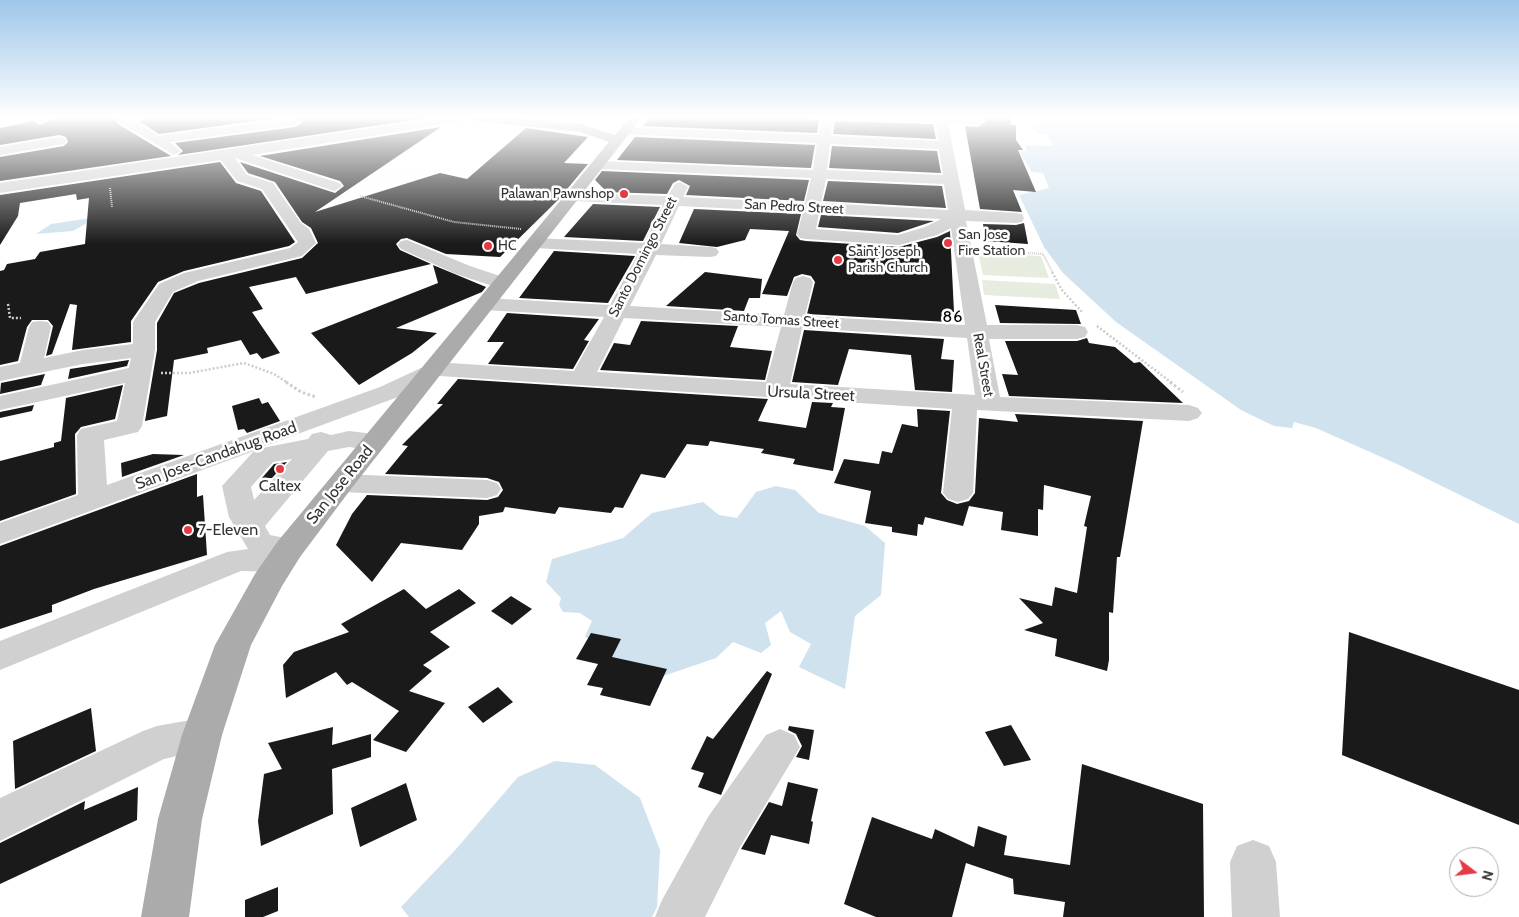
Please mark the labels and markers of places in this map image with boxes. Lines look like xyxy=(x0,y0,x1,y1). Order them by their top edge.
place label: Palawan Pawnshop xyxy=(501,186,614,202)
marker: Palawan Pawnshop xyxy=(618,188,630,200)
place label: San Jose Fire Station xyxy=(958,227,1025,260)
marker: San Jose Fire Station xyxy=(942,237,954,249)
place label: HC xyxy=(498,238,517,254)
marker: HC xyxy=(482,240,494,252)
place label: Saint Joseph Parish Church xyxy=(848,244,928,276)
marker: Saint Joseph Parish Church xyxy=(832,254,844,266)
marker: Caltex xyxy=(274,463,286,475)
place label: Caltex xyxy=(259,476,301,496)
place label: 7-Eleven xyxy=(198,520,258,540)
marker: 7-Eleven xyxy=(182,524,194,536)

